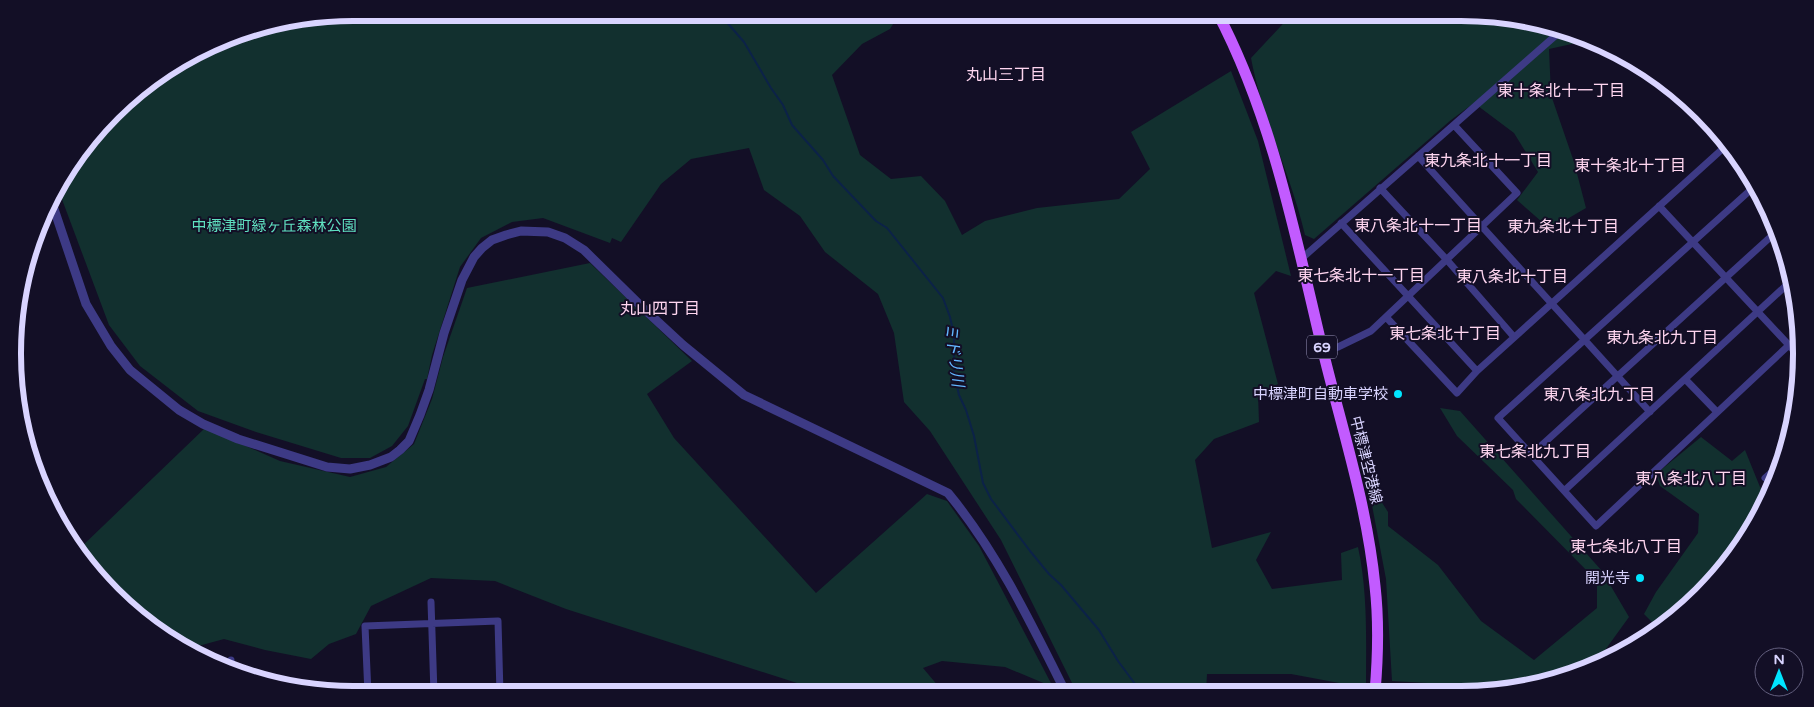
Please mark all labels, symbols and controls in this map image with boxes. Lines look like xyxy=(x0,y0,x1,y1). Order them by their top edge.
district label: 丸山三丁目 xyxy=(966,65,1046,85)
district label: 東十条北十一丁目 xyxy=(1497,81,1625,101)
district label: 東九条北十一丁目 xyxy=(1424,151,1552,171)
district label: 東十条北十丁目 xyxy=(1574,156,1686,176)
district label: 東八条北十一丁目 xyxy=(1354,216,1482,236)
park label: 中標津町緑ヶ丘森林公園 xyxy=(191,217,357,235)
district label: 東九条北十丁目 xyxy=(1507,217,1619,237)
district label: 東七条北十一丁目 xyxy=(1297,266,1425,286)
district label: 東八条北十丁目 xyxy=(1456,267,1568,287)
district label: 丸山四丁目 xyxy=(620,299,700,319)
water label: ミドリ川 xyxy=(940,322,968,390)
district label: 東七条北十丁目 xyxy=(1389,324,1501,344)
district label: 東九条北九丁目 xyxy=(1606,328,1718,348)
road number: 69 xyxy=(1307,336,1337,358)
place label: 中標津町自動車学校 xyxy=(1253,385,1388,403)
district label: 東八条北九丁目 xyxy=(1543,385,1655,405)
marker: 中標津町自動車学校 xyxy=(1392,388,1404,400)
street label: 中標津空港線 xyxy=(1346,414,1386,506)
district label: 東七条北九丁目 xyxy=(1479,442,1591,462)
district label: 東八条北八丁目 xyxy=(1635,469,1747,489)
district label: 東七条北八丁目 xyxy=(1570,537,1682,557)
place label: 開光寺 xyxy=(1585,569,1630,587)
marker: 開光寺 xyxy=(1634,572,1646,584)
north arrow xyxy=(1754,647,1804,697)
text: N xyxy=(1773,651,1785,668)

